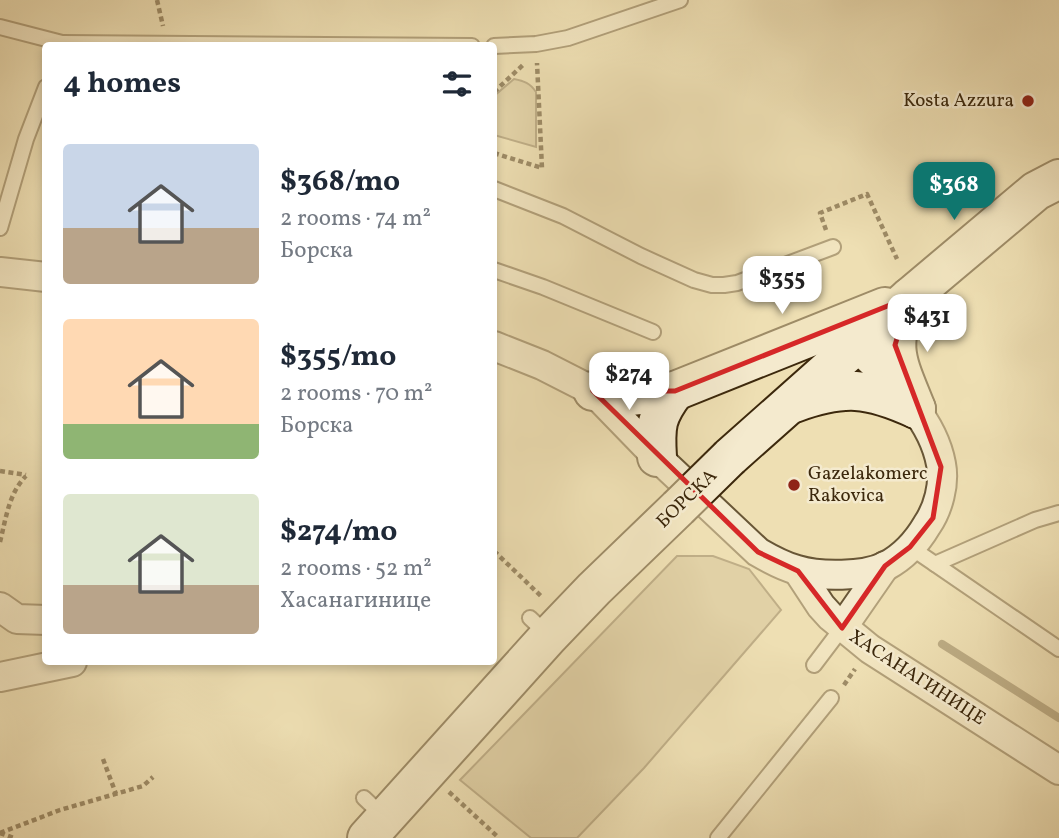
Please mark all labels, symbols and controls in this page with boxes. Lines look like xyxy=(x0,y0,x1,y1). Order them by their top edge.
text: 4 homes xyxy=(63,63,181,105)
icon: filters xyxy=(438,65,476,103)
place label: Kosta Azzura xyxy=(903,88,1014,114)
marker: Kosta Azzura xyxy=(1020,93,1036,109)
text: $368/mo xyxy=(280,161,400,203)
pin: $368 xyxy=(913,162,995,222)
text: $368 xyxy=(929,169,979,201)
icon: home xyxy=(119,172,203,256)
text: 2 rooms · 74 m² xyxy=(280,203,431,235)
text: Борска xyxy=(280,235,354,267)
pin: $355 xyxy=(741,256,823,316)
text: $355 xyxy=(759,263,805,295)
pin: $431 xyxy=(886,294,968,354)
text: $431 xyxy=(904,301,950,333)
text: $355/mo xyxy=(280,336,396,378)
icon: home xyxy=(119,347,203,431)
pin: $274 xyxy=(588,352,670,412)
text: $274 xyxy=(605,359,653,391)
text: 2 rooms · 70 m² xyxy=(280,378,433,410)
text: Борска xyxy=(280,410,354,442)
place label: Gazelakomerc Rakovica xyxy=(808,461,927,509)
street label: БОРСКА xyxy=(651,463,723,535)
marker: Gazelakomerc Rakovica xyxy=(786,477,802,493)
text: $274/mo xyxy=(280,511,398,553)
icon: home xyxy=(119,522,203,606)
text: 2 rooms · 52 m² xyxy=(280,553,432,585)
text: Хасанагинице xyxy=(280,585,431,617)
street label: ХАСАНАГИНИЦЕ xyxy=(844,624,990,732)

